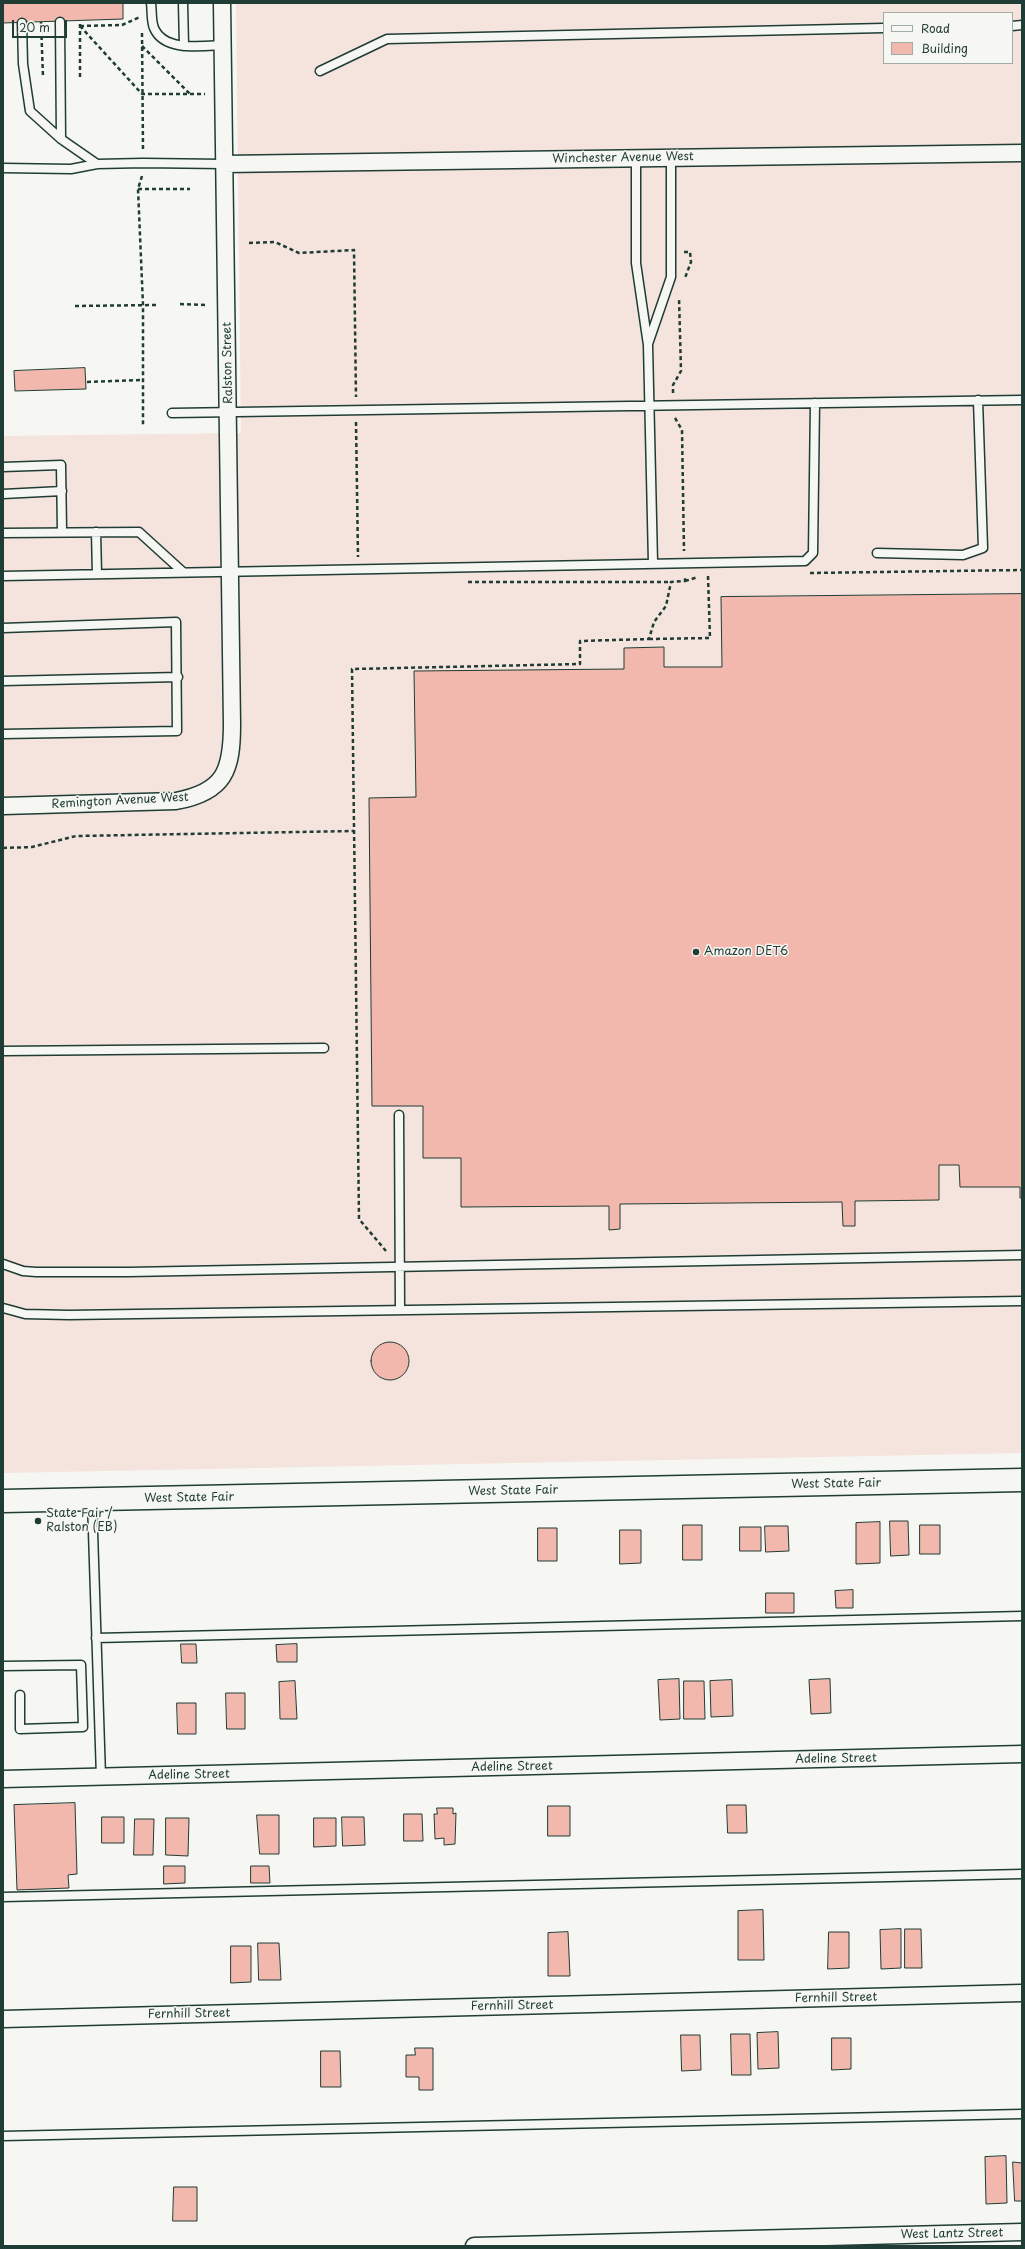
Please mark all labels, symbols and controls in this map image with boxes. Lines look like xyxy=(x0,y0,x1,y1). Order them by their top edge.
scale bar xyxy=(14,12,69,38)
legend xyxy=(883,12,1013,64)
text: 20 m xyxy=(19,18,50,36)
text: Road xyxy=(921,19,950,37)
text: Building xyxy=(921,39,968,57)
street label: Winchester Avenue West xyxy=(552,150,694,166)
street label: Ralston Street xyxy=(220,322,236,404)
street label: Remington Avenue West xyxy=(51,790,189,812)
place label: Amazon DET6 xyxy=(704,945,788,959)
marker: Amazon DET6 xyxy=(691,947,701,957)
street label: West State Fair xyxy=(791,1476,881,1492)
street label: West State Fair xyxy=(468,1483,558,1499)
street label: West State Fair xyxy=(144,1490,234,1506)
place label: State Fair / Ralston (EB) xyxy=(46,1507,117,1535)
marker: State Fair / Ralston (EB) xyxy=(33,1516,43,1526)
street label: Adeline Street xyxy=(795,1751,877,1767)
street label: Adeline Street xyxy=(471,1759,553,1775)
street label: Adeline Street xyxy=(148,1767,230,1783)
street label: Fernhill Street xyxy=(795,1990,877,2006)
street label: Fernhill Street xyxy=(471,1998,553,2014)
street label: Fernhill Street xyxy=(148,2006,230,2022)
street label: West Lantz Street xyxy=(901,2226,1003,2242)

